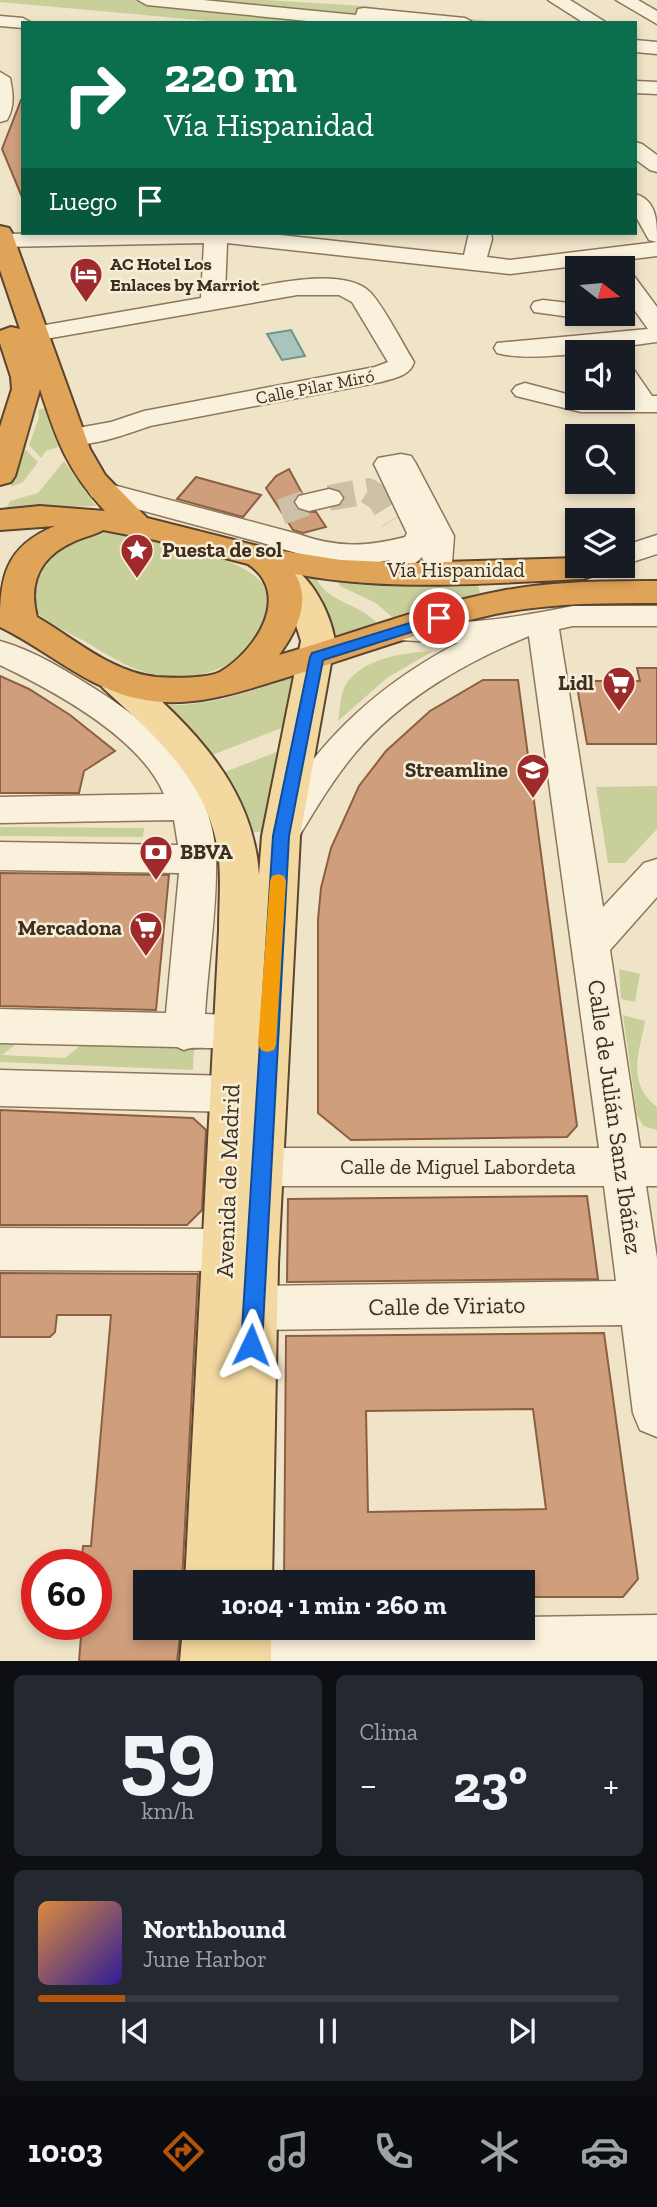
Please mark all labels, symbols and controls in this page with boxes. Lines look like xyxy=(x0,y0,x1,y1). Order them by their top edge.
text: 220 m xyxy=(164,46,297,105)
icon: right xyxy=(49,49,140,140)
text: Vía Hispanidad xyxy=(164,106,374,144)
icon: arrive xyxy=(131,182,169,220)
text: Luego xyxy=(49,185,117,217)
place label: AC Hotel Los Enlaces by Marriot xyxy=(110,253,260,296)
hotel icon: AC Hotel Los Enlaces by Marriot xyxy=(67,255,105,304)
north arrow xyxy=(565,256,635,326)
map controls xyxy=(565,256,635,578)
button: sound xyxy=(565,340,635,410)
street label: Calle Pilar Miró xyxy=(254,365,376,409)
button: search xyxy=(565,424,635,494)
button: layers xyxy=(565,508,635,578)
place icon: Puesta de sol xyxy=(118,531,156,580)
place label: Puesta de sol xyxy=(162,537,282,562)
street label: Vía Hispanidad xyxy=(386,557,525,582)
pin xyxy=(409,588,469,648)
icon: arrive xyxy=(420,599,458,637)
supermarket icon: Lidl xyxy=(600,664,638,713)
place label: Lidl xyxy=(558,670,594,695)
school or university icon: Streamline xyxy=(514,751,552,800)
place label: Streamline xyxy=(405,757,508,782)
bank icon: BBVA xyxy=(137,833,175,882)
place label: BBVA xyxy=(180,839,233,864)
supermarket icon: Mercadona xyxy=(127,909,165,958)
place label: Mercadona xyxy=(18,915,122,940)
street label: Calle de Julián Sanz Ibáñez xyxy=(582,978,649,1256)
street label: Avenida de Madrid xyxy=(210,1084,245,1278)
street label: Calle de Miguel Labordeta xyxy=(340,1154,576,1179)
street label: Calle de Viriato xyxy=(368,1290,526,1321)
position arrow xyxy=(214,1308,288,1382)
speed limit sign: 60 xyxy=(21,1549,112,1640)
text: 10:04 · 1 min · 260 m xyxy=(222,1589,446,1621)
text: 59 xyxy=(120,1697,216,1806)
text: Clima xyxy=(360,1718,418,1746)
text: 23° xyxy=(453,1753,527,1815)
text: − xyxy=(360,1762,377,1808)
text: + xyxy=(603,1762,619,1808)
text: km/h xyxy=(142,1797,194,1825)
text: Northbound xyxy=(143,1913,286,1945)
text: June Harbor xyxy=(143,1945,267,1973)
icon: previous xyxy=(116,2012,154,2050)
icon: pause xyxy=(309,2012,347,2050)
icon: next xyxy=(503,2012,541,2050)
icon: directions xyxy=(159,2127,208,2176)
icon: music xyxy=(264,2127,313,2176)
icon: phone xyxy=(369,2127,418,2176)
icon: climate xyxy=(475,2127,524,2176)
icon: car xyxy=(580,2127,629,2176)
text: 10:03 xyxy=(28,2132,103,2170)

